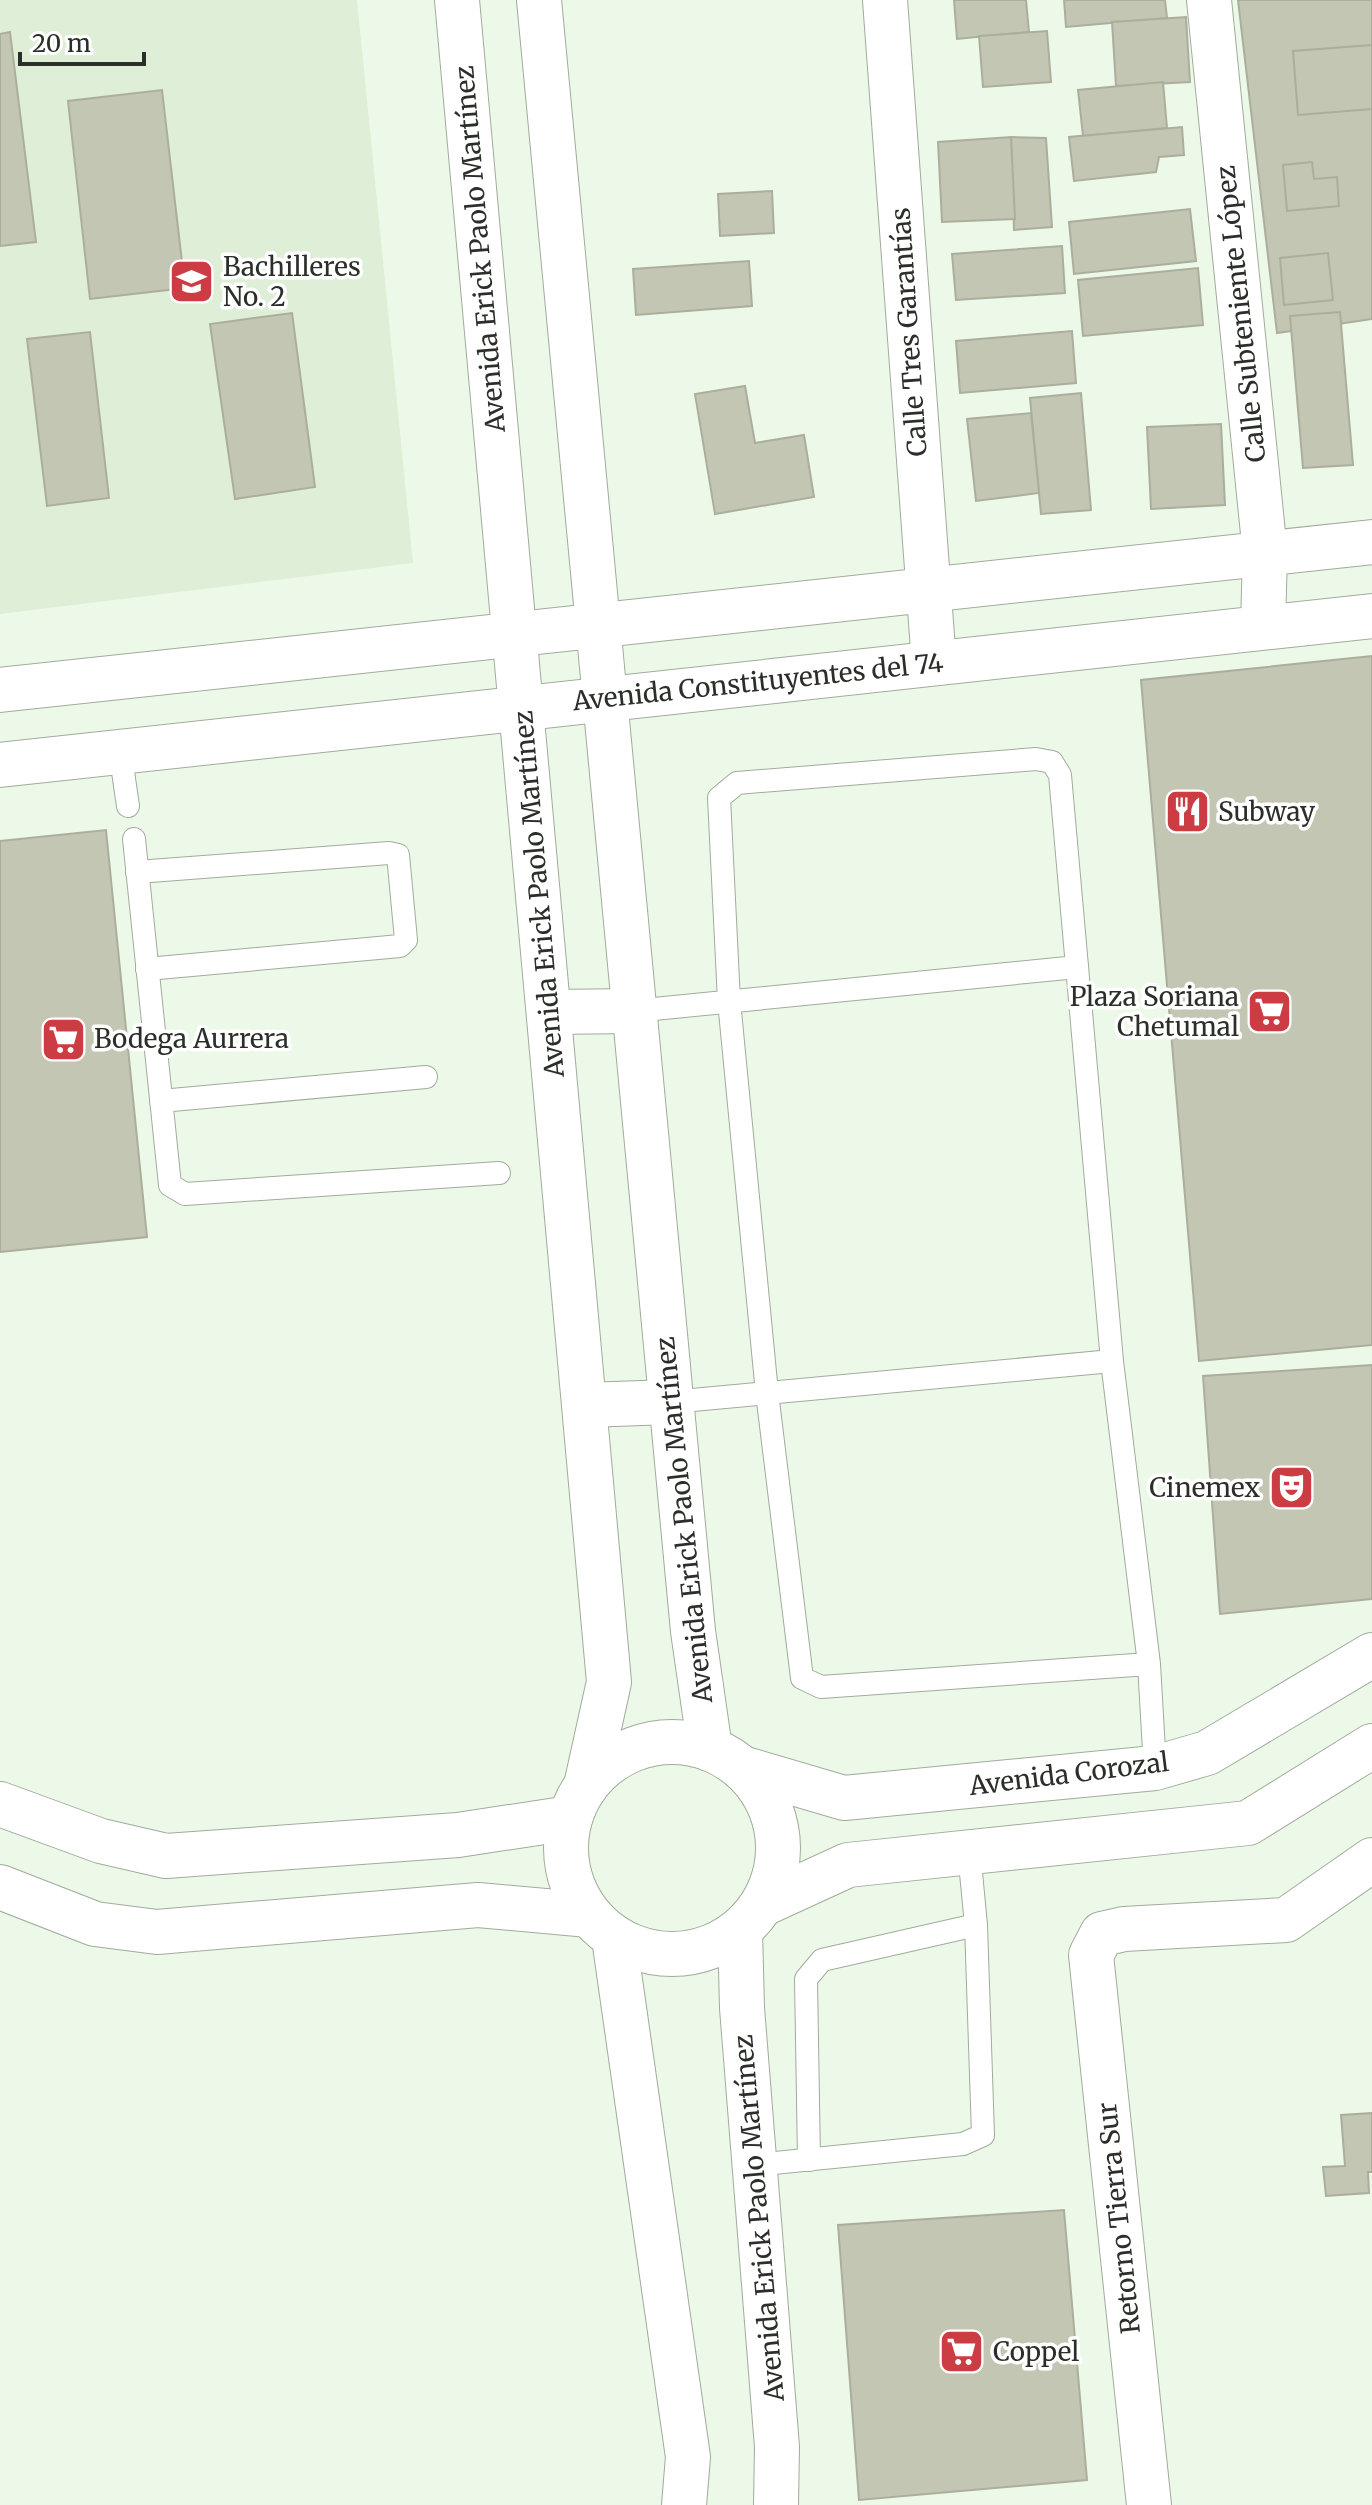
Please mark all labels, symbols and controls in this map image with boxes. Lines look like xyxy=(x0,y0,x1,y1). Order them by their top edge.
scale bar xyxy=(20,16,144,66)
text: 20 m xyxy=(32,28,91,59)
street label: Avenida Erick Paolo Martínez xyxy=(447,64,512,435)
street label: Calle Subteniente López xyxy=(1209,164,1272,464)
street label: Calle Tres Garantías xyxy=(883,207,934,458)
place label: Bachilleres No. 2 xyxy=(223,250,361,313)
school or university icon: Bachilleres No. 2 xyxy=(168,258,216,306)
street label: Avenida Constituyentes del 74 xyxy=(570,646,945,717)
street label: Avenida Erick Paolo Martínez xyxy=(506,709,571,1080)
restaurant icon: Subway xyxy=(1163,788,1211,836)
place label: Subway xyxy=(1218,795,1316,828)
place label: Plaza Soriana Chetumal xyxy=(1070,980,1239,1043)
supermarket icon: Plaza Soriana Chetumal xyxy=(1246,988,1294,1036)
supermarket icon: Bodega Aurrera xyxy=(39,1015,87,1063)
place label: Bodega Aurrera xyxy=(94,1022,289,1055)
street label: Avenida Erick Paolo Martínez xyxy=(648,1335,719,1706)
theatre icon: Cinemex xyxy=(1267,1464,1315,1512)
place label: Cinemex xyxy=(1149,1471,1261,1504)
street label: Avenida Corozal xyxy=(966,1745,1171,1802)
street label: Avenida Erick Paolo Martínez xyxy=(726,2033,791,2404)
street label: Retorno Tierra Sur xyxy=(1090,2100,1147,2336)
supermarket icon: Coppel xyxy=(938,2328,986,2376)
place label: Coppel xyxy=(993,2335,1079,2368)

